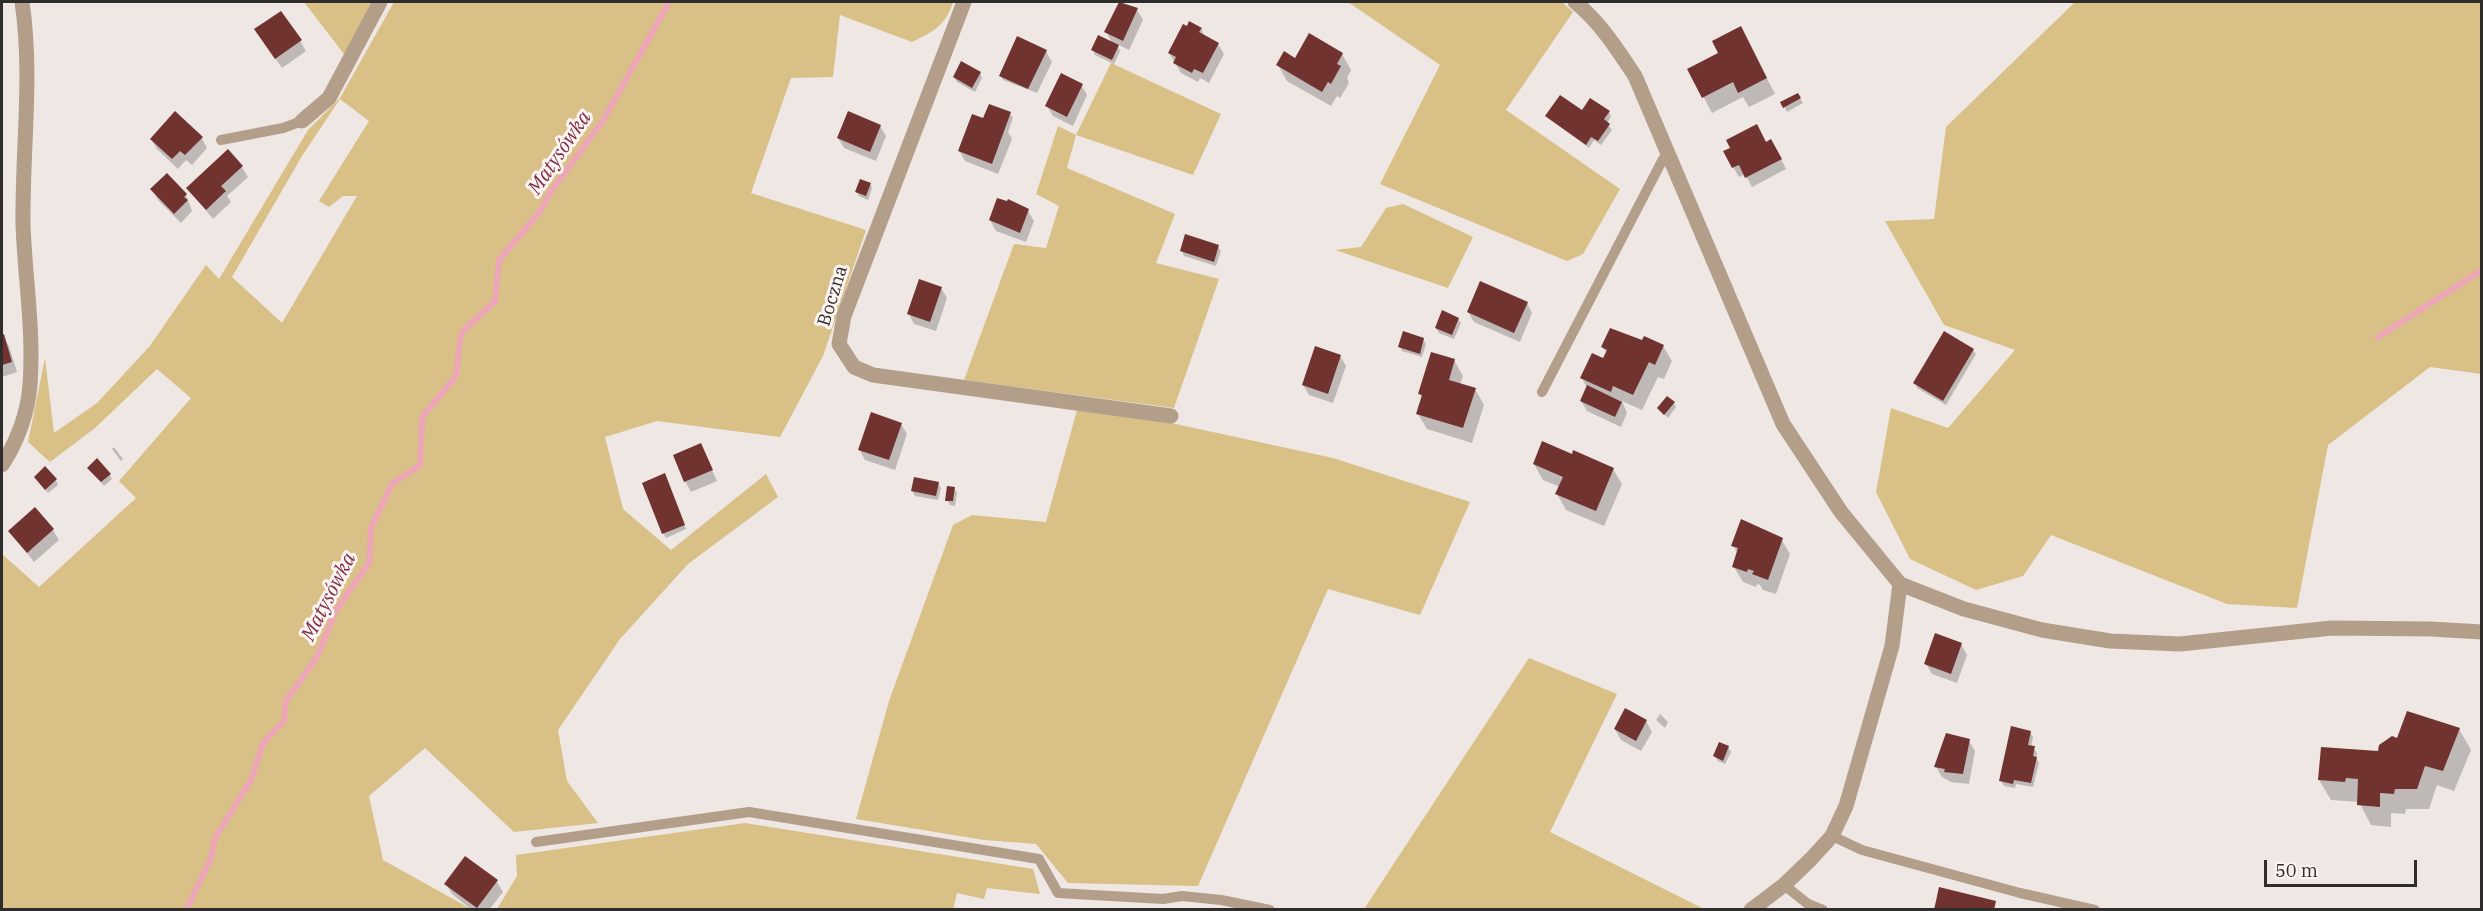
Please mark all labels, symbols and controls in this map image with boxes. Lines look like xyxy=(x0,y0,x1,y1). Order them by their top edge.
water label: Matysówka xyxy=(523,107,597,199)
street label: Boczna xyxy=(814,263,852,329)
water label: Matysówka xyxy=(297,549,361,645)
scale bar xyxy=(2267,848,2420,886)
text: 50 m xyxy=(2275,859,2318,882)

